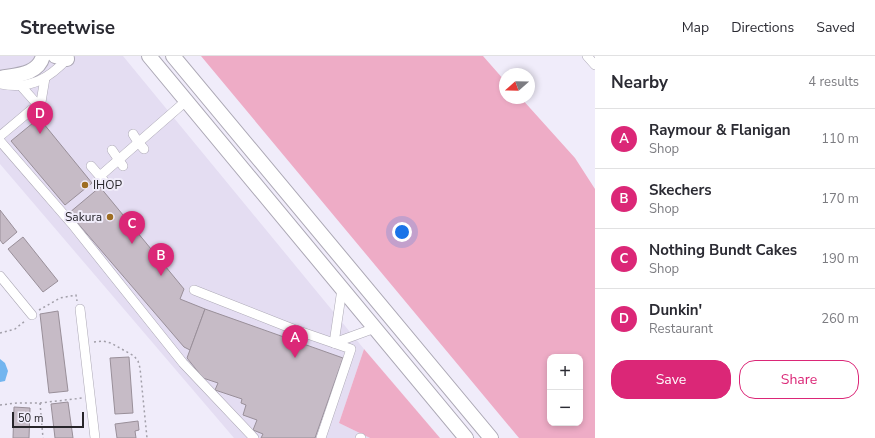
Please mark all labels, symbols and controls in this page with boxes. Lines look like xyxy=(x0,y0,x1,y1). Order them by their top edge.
text: Streetwise xyxy=(20,15,115,41)
text: Map xyxy=(682,18,709,37)
text: Directions xyxy=(731,18,794,37)
text: Saved xyxy=(816,18,855,37)
north arrow xyxy=(499,68,535,104)
text: Nearby xyxy=(611,71,668,94)
text: 4 results xyxy=(808,73,859,91)
pin: D xyxy=(27,101,53,134)
text: Raymour & Flanigan xyxy=(649,120,791,140)
text: A xyxy=(619,130,629,148)
text: 110 m xyxy=(821,130,859,148)
text: Shop xyxy=(649,140,679,158)
place label: IHOP xyxy=(93,177,122,193)
marker: IHOP xyxy=(80,180,90,190)
text: Skechers xyxy=(649,180,712,200)
text: B xyxy=(620,190,628,208)
text: 170 m xyxy=(821,190,859,208)
text: Shop xyxy=(649,200,679,218)
place label: Sakura xyxy=(65,209,102,225)
pin: C xyxy=(119,211,145,244)
marker: Sakura xyxy=(105,212,115,222)
your location xyxy=(392,222,412,242)
text: Nothing Bundt Cakes xyxy=(649,240,797,260)
pin: B xyxy=(148,243,174,276)
text: C xyxy=(620,250,628,268)
text: 190 m xyxy=(821,250,859,268)
text: Shop xyxy=(649,260,679,278)
text: Dunkin' xyxy=(649,300,702,320)
text: D xyxy=(619,310,629,328)
text: 260 m xyxy=(821,310,859,328)
text: Restaurant xyxy=(649,320,713,338)
pin: A xyxy=(282,325,308,358)
map controls xyxy=(547,354,583,426)
button: + xyxy=(547,354,583,390)
button: Save xyxy=(611,360,731,399)
button: Share xyxy=(739,360,859,399)
button: − xyxy=(547,390,583,426)
scale bar xyxy=(12,410,84,429)
text: 50 m xyxy=(18,411,43,426)

